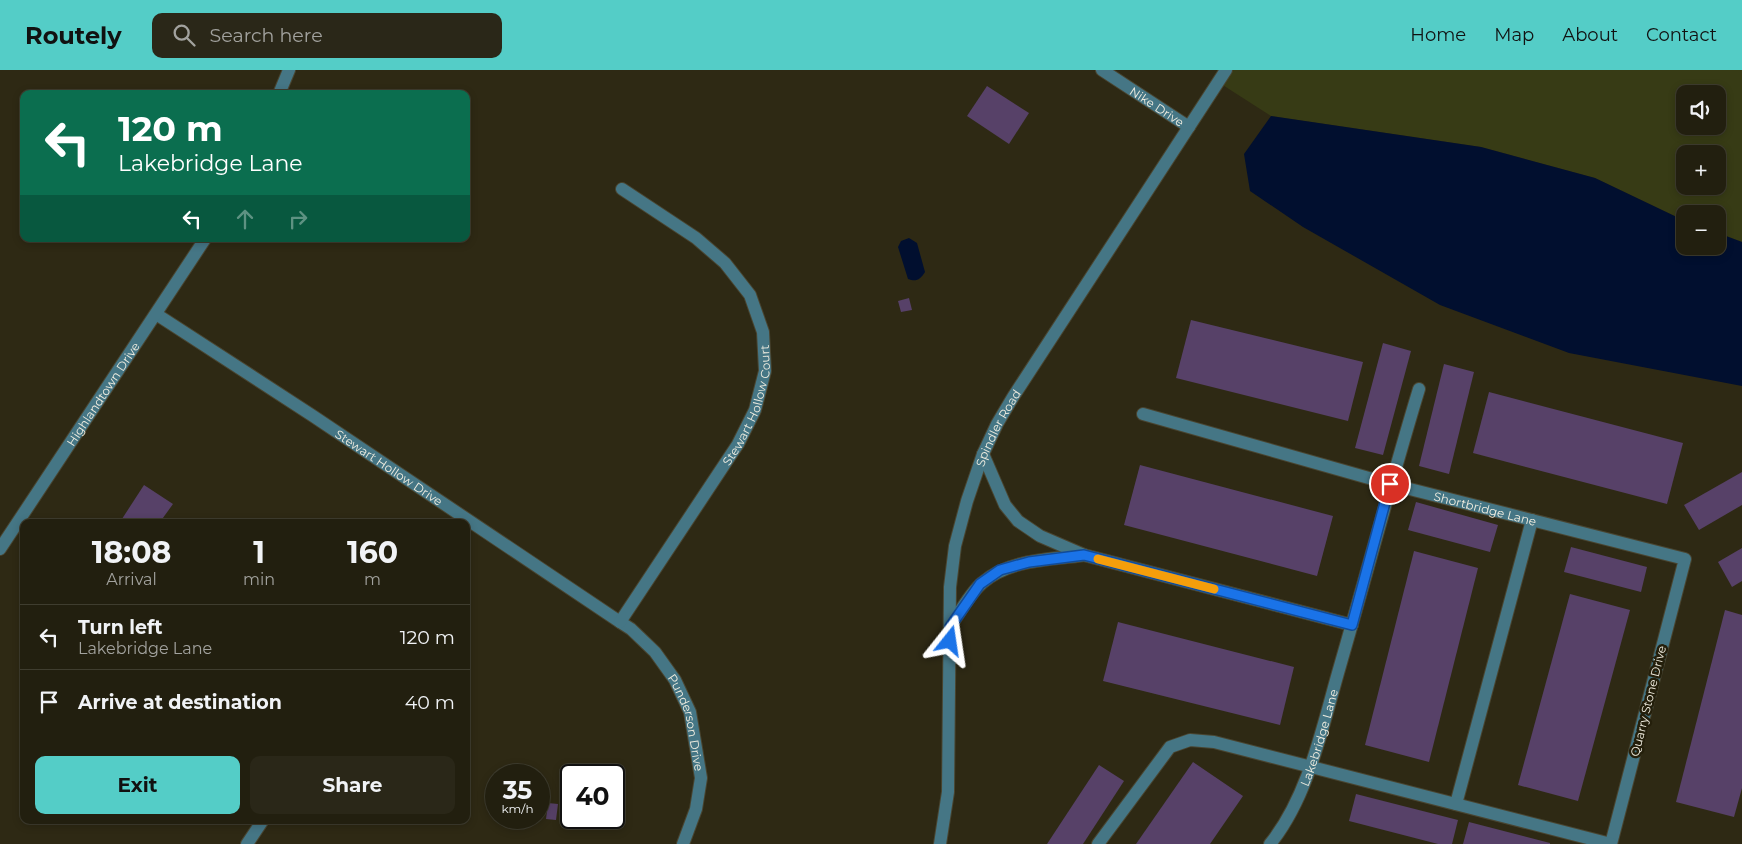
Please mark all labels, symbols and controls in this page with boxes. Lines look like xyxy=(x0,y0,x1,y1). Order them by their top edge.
search box xyxy=(152,13,502,58)
text: Routely xyxy=(25,21,122,50)
icon: search xyxy=(170,21,198,49)
text: Search here xyxy=(210,24,323,47)
text: Home xyxy=(1410,24,1466,46)
text: Map xyxy=(1494,24,1534,46)
text: About xyxy=(1562,24,1618,46)
text: Contact xyxy=(1646,24,1717,46)
street label: Nike Drive xyxy=(1127,83,1187,129)
map controls xyxy=(1676,85,1726,255)
button: sound xyxy=(1676,85,1726,135)
text: 120 m xyxy=(118,107,223,150)
icon: left xyxy=(35,110,100,175)
button: + xyxy=(1676,145,1726,195)
text: Lakebridge Lane xyxy=(118,150,303,177)
icon: left xyxy=(178,205,206,233)
icon: ahead xyxy=(231,205,259,233)
icon: right xyxy=(284,205,312,233)
button: − xyxy=(1676,205,1726,255)
street label: Highlandtown Drive xyxy=(63,339,142,449)
street label: Stewart Hollow Court xyxy=(719,344,773,468)
street label: Spindler Road xyxy=(972,386,1024,468)
street label: Stewart Hollow Drive xyxy=(333,426,446,508)
pin xyxy=(1369,463,1411,505)
icon: arrive xyxy=(1376,470,1404,498)
street label: Shortbridge Lane xyxy=(1432,488,1538,528)
text: 18:08 xyxy=(92,534,171,571)
text: 1 xyxy=(253,534,265,571)
text: 160 xyxy=(347,534,398,571)
text: Arrival xyxy=(106,570,157,589)
text: min xyxy=(243,570,275,589)
text: m xyxy=(364,570,381,589)
position arrow xyxy=(923,614,975,666)
text: Turn left xyxy=(78,616,163,639)
icon: left xyxy=(35,623,63,651)
text: 120 m xyxy=(400,626,455,649)
text: Lakebridge Lane xyxy=(78,639,212,658)
street label: Quarry Stone Drive xyxy=(1627,644,1669,758)
street label: Punderson Drive xyxy=(665,671,707,772)
street label: Lakebridge Lane xyxy=(1296,687,1341,788)
icon: arrive xyxy=(35,688,63,716)
text: Arrive at destination xyxy=(78,691,282,714)
text: 40 m xyxy=(405,691,455,714)
button: Exit xyxy=(35,756,240,814)
button: Share xyxy=(250,756,455,814)
speed limit sign: 40 xyxy=(560,764,625,829)
text: 35 xyxy=(503,775,532,805)
text: km/h xyxy=(501,801,534,816)

